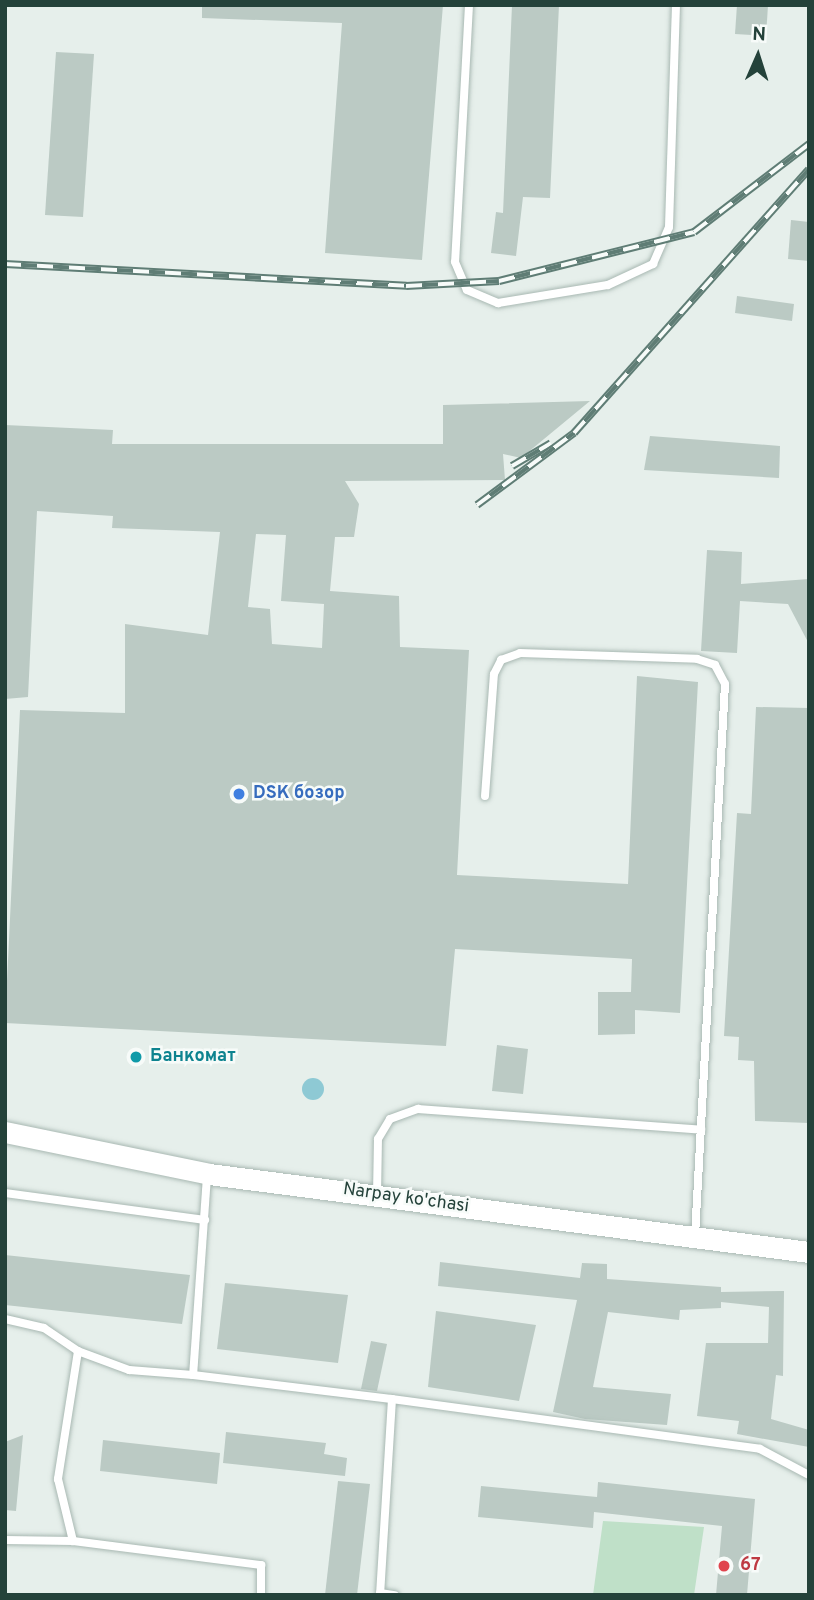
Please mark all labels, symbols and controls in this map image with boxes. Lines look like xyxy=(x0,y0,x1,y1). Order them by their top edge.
north arrow xyxy=(723,21,793,91)
text: N xyxy=(752,23,767,47)
place label: DSK бозор xyxy=(253,783,345,805)
marker: DSK бозор xyxy=(231,786,247,802)
place label: Банкомат xyxy=(150,1046,236,1068)
marker: Банкомат xyxy=(128,1049,144,1065)
street label: Narpay ko'chasi xyxy=(342,1179,470,1219)
place label: 67 xyxy=(740,1555,761,1577)
marker: 67 xyxy=(714,1556,734,1576)

